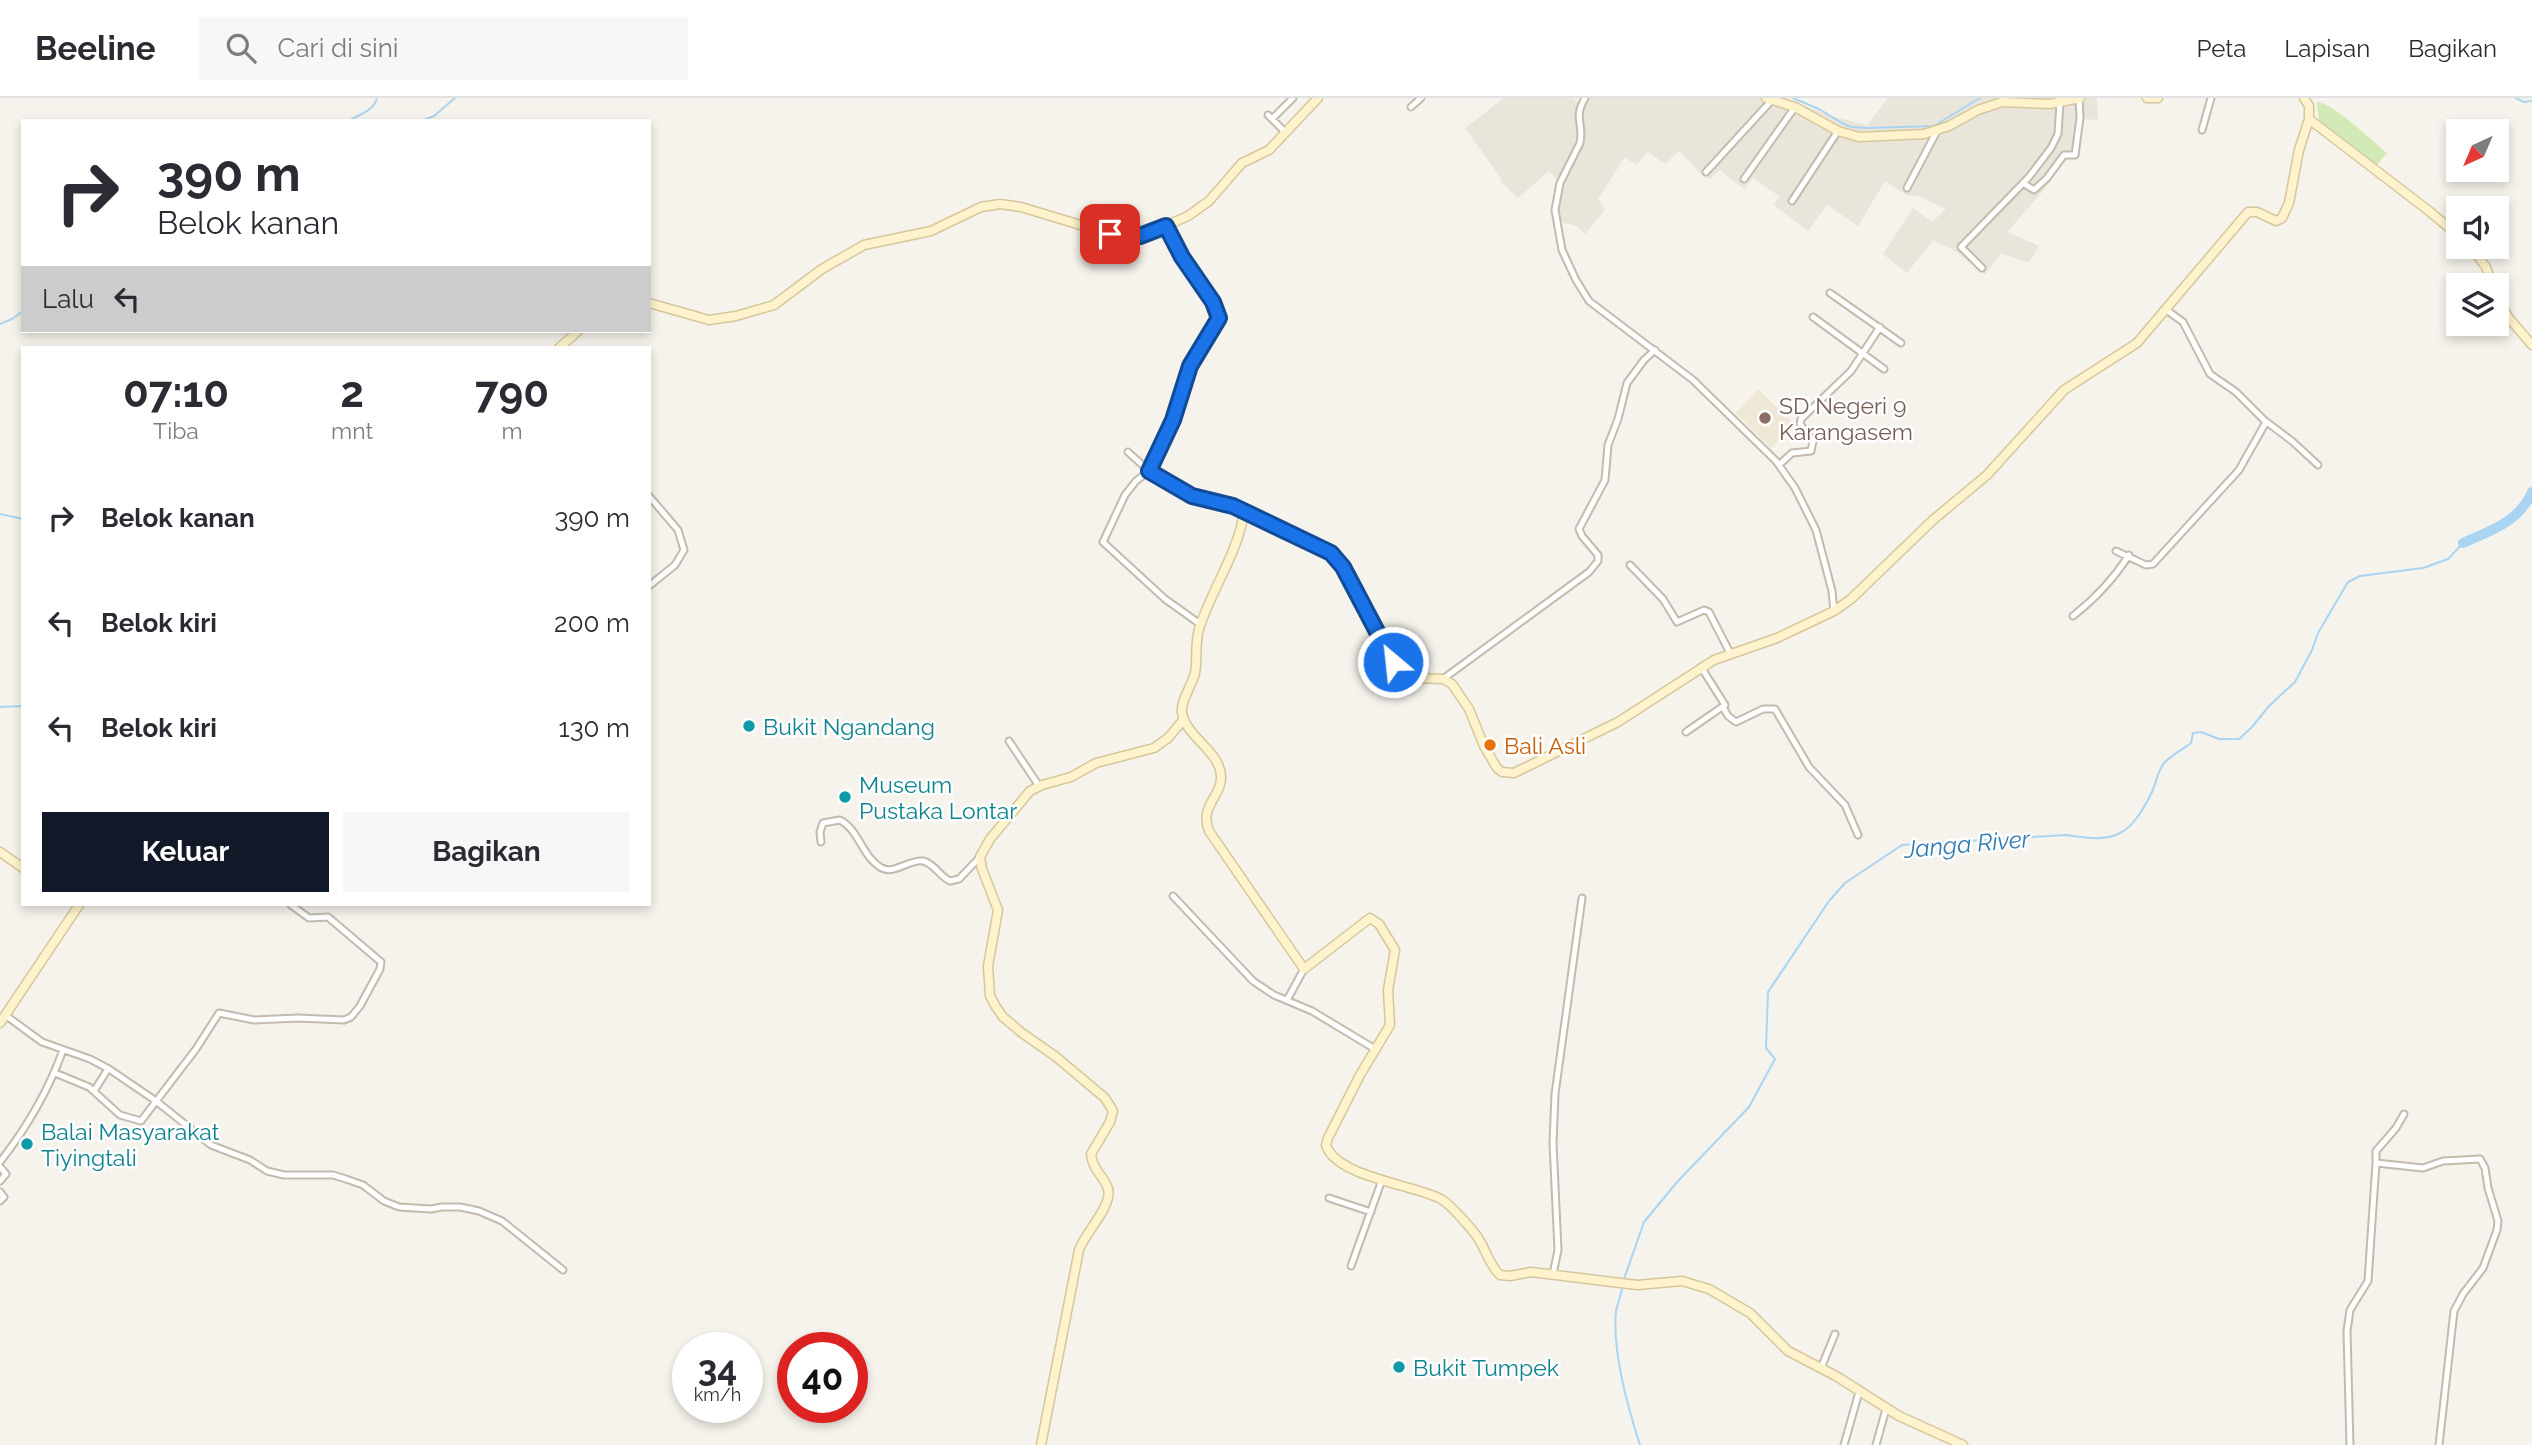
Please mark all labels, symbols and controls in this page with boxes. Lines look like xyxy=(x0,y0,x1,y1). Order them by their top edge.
search box xyxy=(198,17,688,80)
text: Beeline xyxy=(35,29,156,68)
icon: search xyxy=(222,29,260,67)
text: Cari di sini xyxy=(278,33,399,63)
text: Peta xyxy=(2197,34,2246,63)
text: Lapisan xyxy=(2284,34,2370,63)
text: Bagikan xyxy=(2408,34,2497,63)
north arrow xyxy=(2446,119,2510,182)
map controls xyxy=(2446,119,2509,336)
text: 390 m xyxy=(157,145,301,202)
icon: right xyxy=(42,147,133,238)
button: sound xyxy=(2446,196,2509,259)
text: Belok kanan xyxy=(157,204,339,241)
pin xyxy=(1080,204,1140,264)
icon: arrive xyxy=(1091,215,1129,253)
button: layers xyxy=(2446,273,2509,336)
icon: left xyxy=(108,280,146,318)
text: Lalu xyxy=(42,284,94,314)
text: 07:10 xyxy=(123,368,229,417)
text: 2 xyxy=(340,368,364,417)
text: 790 xyxy=(475,368,549,417)
place label: SD Negeri 9 Karangasem xyxy=(1779,392,1913,445)
marker: SD Negeri 9 Karangasem xyxy=(1757,410,1773,426)
text: Tiba xyxy=(153,417,199,444)
text: mnt xyxy=(331,417,373,444)
text: m xyxy=(502,417,523,444)
icon: right xyxy=(42,499,80,537)
text: Belok kanan xyxy=(101,503,255,533)
text: 390 m xyxy=(554,503,630,533)
icon: left xyxy=(42,604,80,642)
text: Belok kiri xyxy=(101,608,217,638)
text: 200 m xyxy=(554,608,630,638)
position arrow xyxy=(1356,625,1430,699)
icon: left xyxy=(42,709,80,747)
text: Belok kiri xyxy=(101,713,217,743)
text: 130 m xyxy=(559,713,630,743)
place label: Bukit Ngandang xyxy=(763,713,935,740)
marker: Bukit Ngandang xyxy=(741,718,757,734)
place label: Bali Asli xyxy=(1504,732,1586,759)
marker: Bali Asli xyxy=(1482,737,1498,753)
place label: Museum Pustaka Lontar xyxy=(859,771,1017,824)
marker: Museum Pustaka Lontar xyxy=(837,789,853,805)
button: Keluar xyxy=(42,812,329,892)
button: Bagikan xyxy=(343,812,630,892)
water label: Janga River xyxy=(1902,824,2032,864)
place label: Balai Masyarakat Tiyingtali xyxy=(41,1118,220,1171)
marker: Balai Masyarakat Tiyingtali xyxy=(19,1136,35,1152)
speed limit sign: 40 xyxy=(777,1332,868,1423)
text: 34 xyxy=(698,1348,737,1389)
place label: Bukit Tumpek xyxy=(1413,1354,1559,1381)
marker: Bukit Tumpek xyxy=(1391,1359,1407,1375)
text: km/h xyxy=(694,1384,741,1405)

